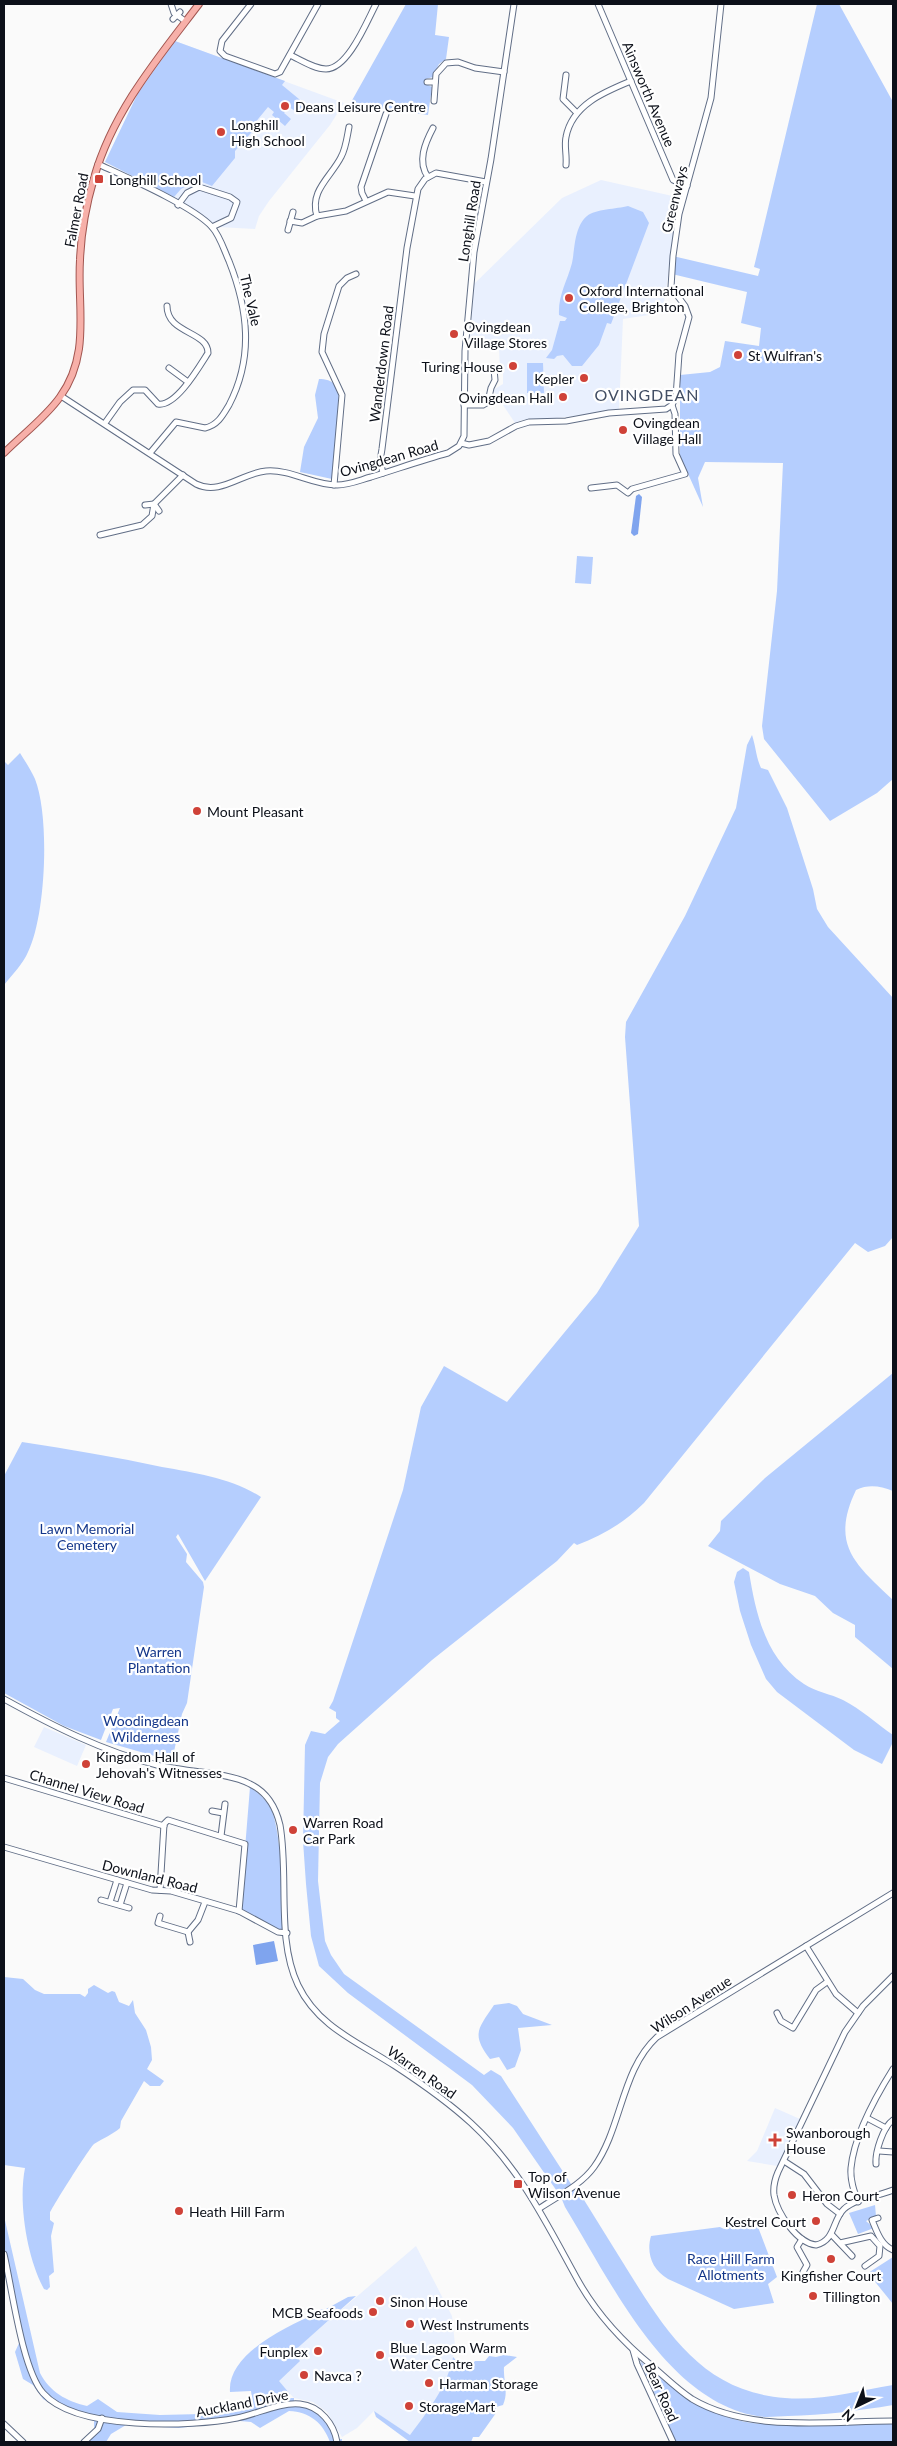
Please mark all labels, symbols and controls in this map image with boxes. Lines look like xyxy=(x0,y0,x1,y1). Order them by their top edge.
street label: Ainsworth Avenue xyxy=(619,39,679,149)
place label: Deans Leisure Centre xyxy=(295,98,426,115)
marker: Deans Leisure Centre xyxy=(279,100,291,112)
place label: Longhill High School xyxy=(231,116,305,149)
marker: Longhill High School xyxy=(215,126,227,138)
street label: Greenways xyxy=(657,164,691,234)
street label: Falmer Road xyxy=(60,171,92,249)
place label: Longhill School xyxy=(109,171,201,188)
marker: Longhill School xyxy=(93,173,105,185)
street label: Longhill Road xyxy=(454,179,484,263)
street label: The Vale xyxy=(237,272,265,328)
place label: Oxford International College, Brighton xyxy=(579,282,704,315)
marker: Oxford International College, Brighton xyxy=(563,292,575,304)
street label: Wanderdown Road xyxy=(365,305,397,423)
place label: Ovingdean Village Stores xyxy=(464,318,547,351)
marker: Ovingdean Village Stores xyxy=(448,328,460,340)
place label: St Wulfran's xyxy=(748,347,822,364)
marker: St Wulfran's xyxy=(732,349,744,361)
place label: Turing House xyxy=(422,358,503,375)
marker: Turing House xyxy=(507,360,519,372)
place label: Kepler xyxy=(534,370,574,387)
marker: Kepler xyxy=(578,372,590,384)
district label: OVINGDEAN xyxy=(594,385,700,404)
place label: Ovingdean Hall xyxy=(459,389,553,406)
marker: Ovingdean Hall xyxy=(557,391,569,403)
place label: Ovingdean Village Hall xyxy=(633,414,702,447)
marker: Ovingdean Village Hall xyxy=(617,424,629,436)
street label: Ovingdean Road xyxy=(338,436,440,480)
place label: Mount Pleasant xyxy=(207,803,304,820)
marker: Mount Pleasant xyxy=(191,805,203,817)
park label: Lawn Memorial Cemetery xyxy=(40,1520,134,1553)
park label: Warren Plantation xyxy=(128,1643,190,1676)
park label: Woodingdean Wilderness xyxy=(103,1712,189,1745)
place label: Kingdom Hall of Jehovah's Witnesses xyxy=(96,1748,222,1781)
marker: Kingdom Hall of Jehovah's Witnesses xyxy=(80,1758,92,1770)
street label: Channel View Road xyxy=(28,1765,146,1817)
place label: Warren Road Car Park xyxy=(303,1814,383,1847)
marker: Warren Road Car Park xyxy=(287,1824,299,1836)
street label: Downland Road xyxy=(101,1856,199,1896)
street label: Wilson Avenue xyxy=(648,1972,734,2036)
street label: Warren Road xyxy=(384,2042,460,2102)
place label: Swanborough House xyxy=(786,2124,870,2157)
marker: Swanborough House xyxy=(768,2133,782,2147)
place label: Top of Wilson Avenue xyxy=(528,2168,620,2201)
marker: Top of Wilson Avenue xyxy=(512,2178,524,2190)
place label: Heron Court xyxy=(802,2187,879,2204)
marker: Heron Court xyxy=(786,2189,798,2201)
place label: Heath Hill Farm xyxy=(189,2203,285,2220)
marker: Heath Hill Farm xyxy=(173,2205,185,2217)
place label: Kestrel Court xyxy=(725,2213,806,2230)
marker: Kestrel Court xyxy=(810,2215,822,2227)
park label: Race Hill Farm Allotments xyxy=(687,2250,775,2283)
marker: Kingfisher Court xyxy=(825,2253,837,2265)
place label: Kingfisher Court xyxy=(781,2267,881,2284)
place label: Tillington xyxy=(823,2288,880,2305)
marker: Tillington xyxy=(807,2290,819,2302)
place label: Sinon House xyxy=(390,2293,468,2310)
marker: Sinon House xyxy=(374,2295,386,2307)
place label: MCB Seafoods xyxy=(272,2304,363,2321)
marker: MCB Seafoods xyxy=(367,2306,379,2318)
place label: West Instruments xyxy=(420,2316,529,2333)
marker: West Instruments xyxy=(404,2318,416,2330)
place label: Blue Lagoon Warm Water Centre xyxy=(390,2339,507,2372)
place label: Funplex xyxy=(260,2343,308,2360)
marker: Funplex xyxy=(312,2345,324,2357)
marker: Blue Lagoon Warm Water Centre xyxy=(374,2349,386,2361)
street label: Bear Road xyxy=(641,2360,683,2424)
place label: Navca ? xyxy=(314,2367,362,2384)
marker: Navca ? xyxy=(298,2369,310,2381)
place label: Harman Storage xyxy=(439,2375,538,2392)
marker: Harman Storage xyxy=(423,2377,435,2389)
north arrow xyxy=(832,2381,882,2431)
street label: Auckland Drive xyxy=(194,2386,290,2420)
place label: StorageMart xyxy=(419,2398,495,2415)
marker: StorageMart xyxy=(403,2400,415,2412)
text: N xyxy=(838,2406,858,2426)

